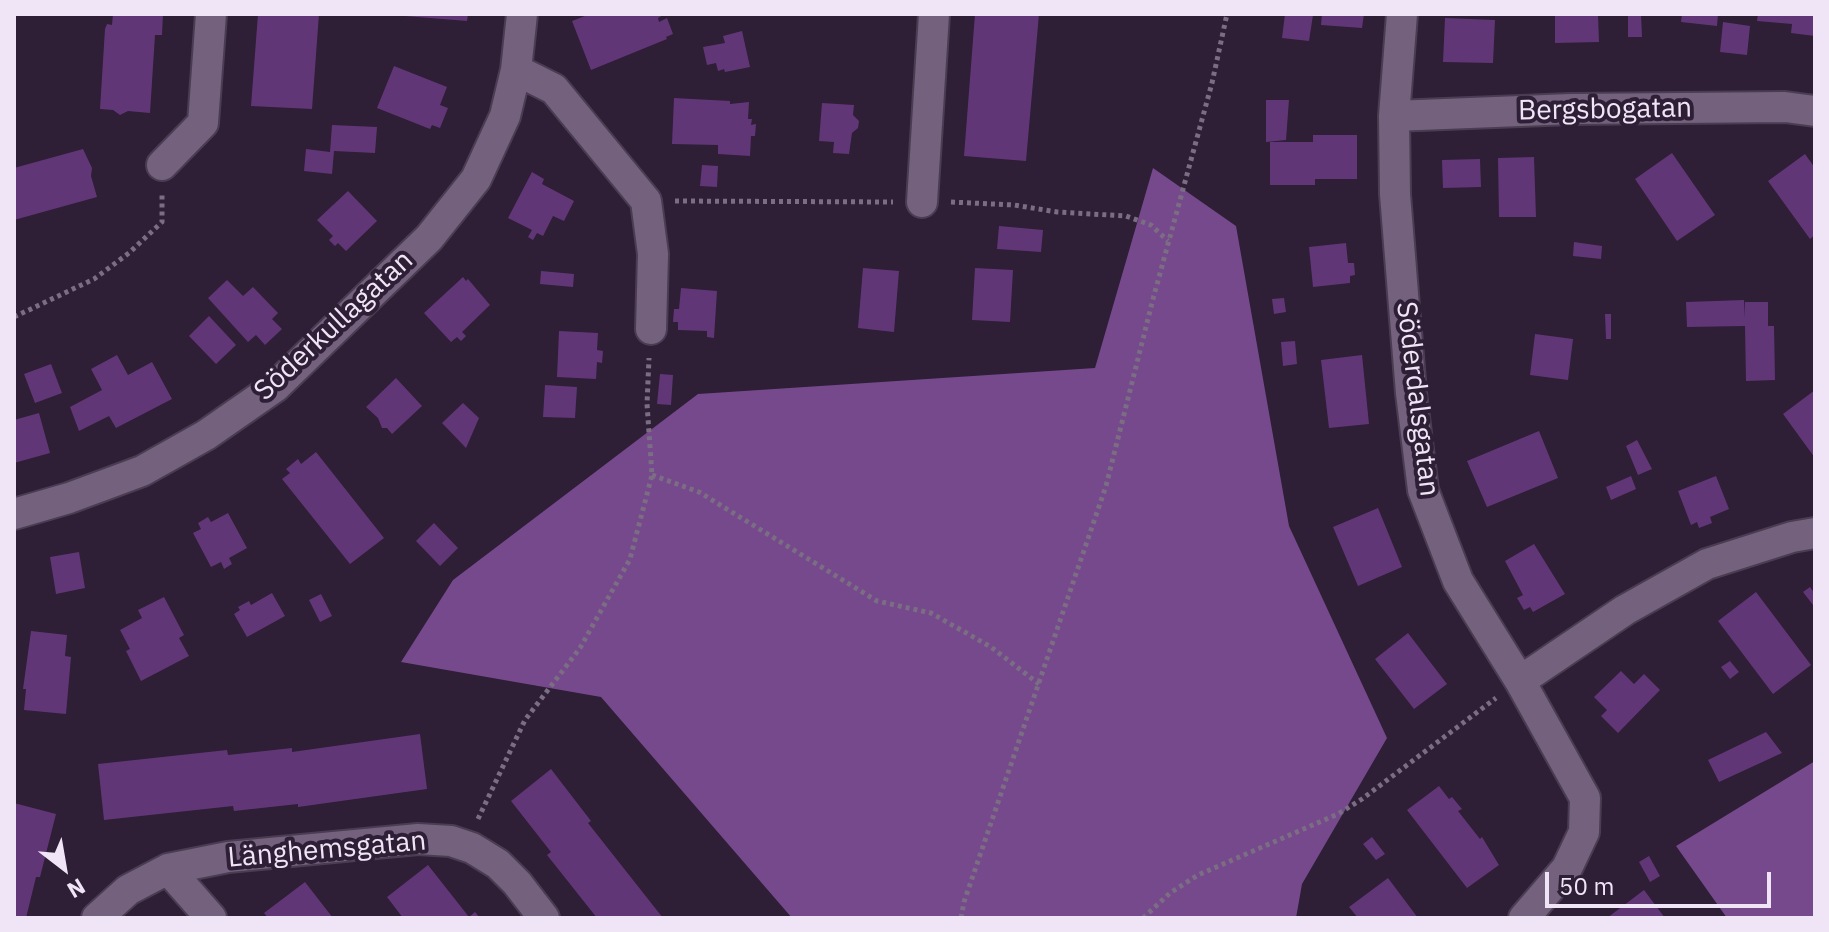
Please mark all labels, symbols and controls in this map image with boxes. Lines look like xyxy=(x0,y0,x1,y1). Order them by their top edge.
street label: Bergsbogatan xyxy=(1518,92,1692,128)
street label: Söderkullagatan xyxy=(248,244,420,408)
street label: Söderdalsgatan xyxy=(1388,300,1446,498)
street label: Länghemsgatan xyxy=(226,825,428,875)
north arrow xyxy=(24,828,104,908)
scale bar xyxy=(1549,856,1775,906)
text: 50 m xyxy=(1559,870,1614,902)
text: N xyxy=(62,872,91,906)

